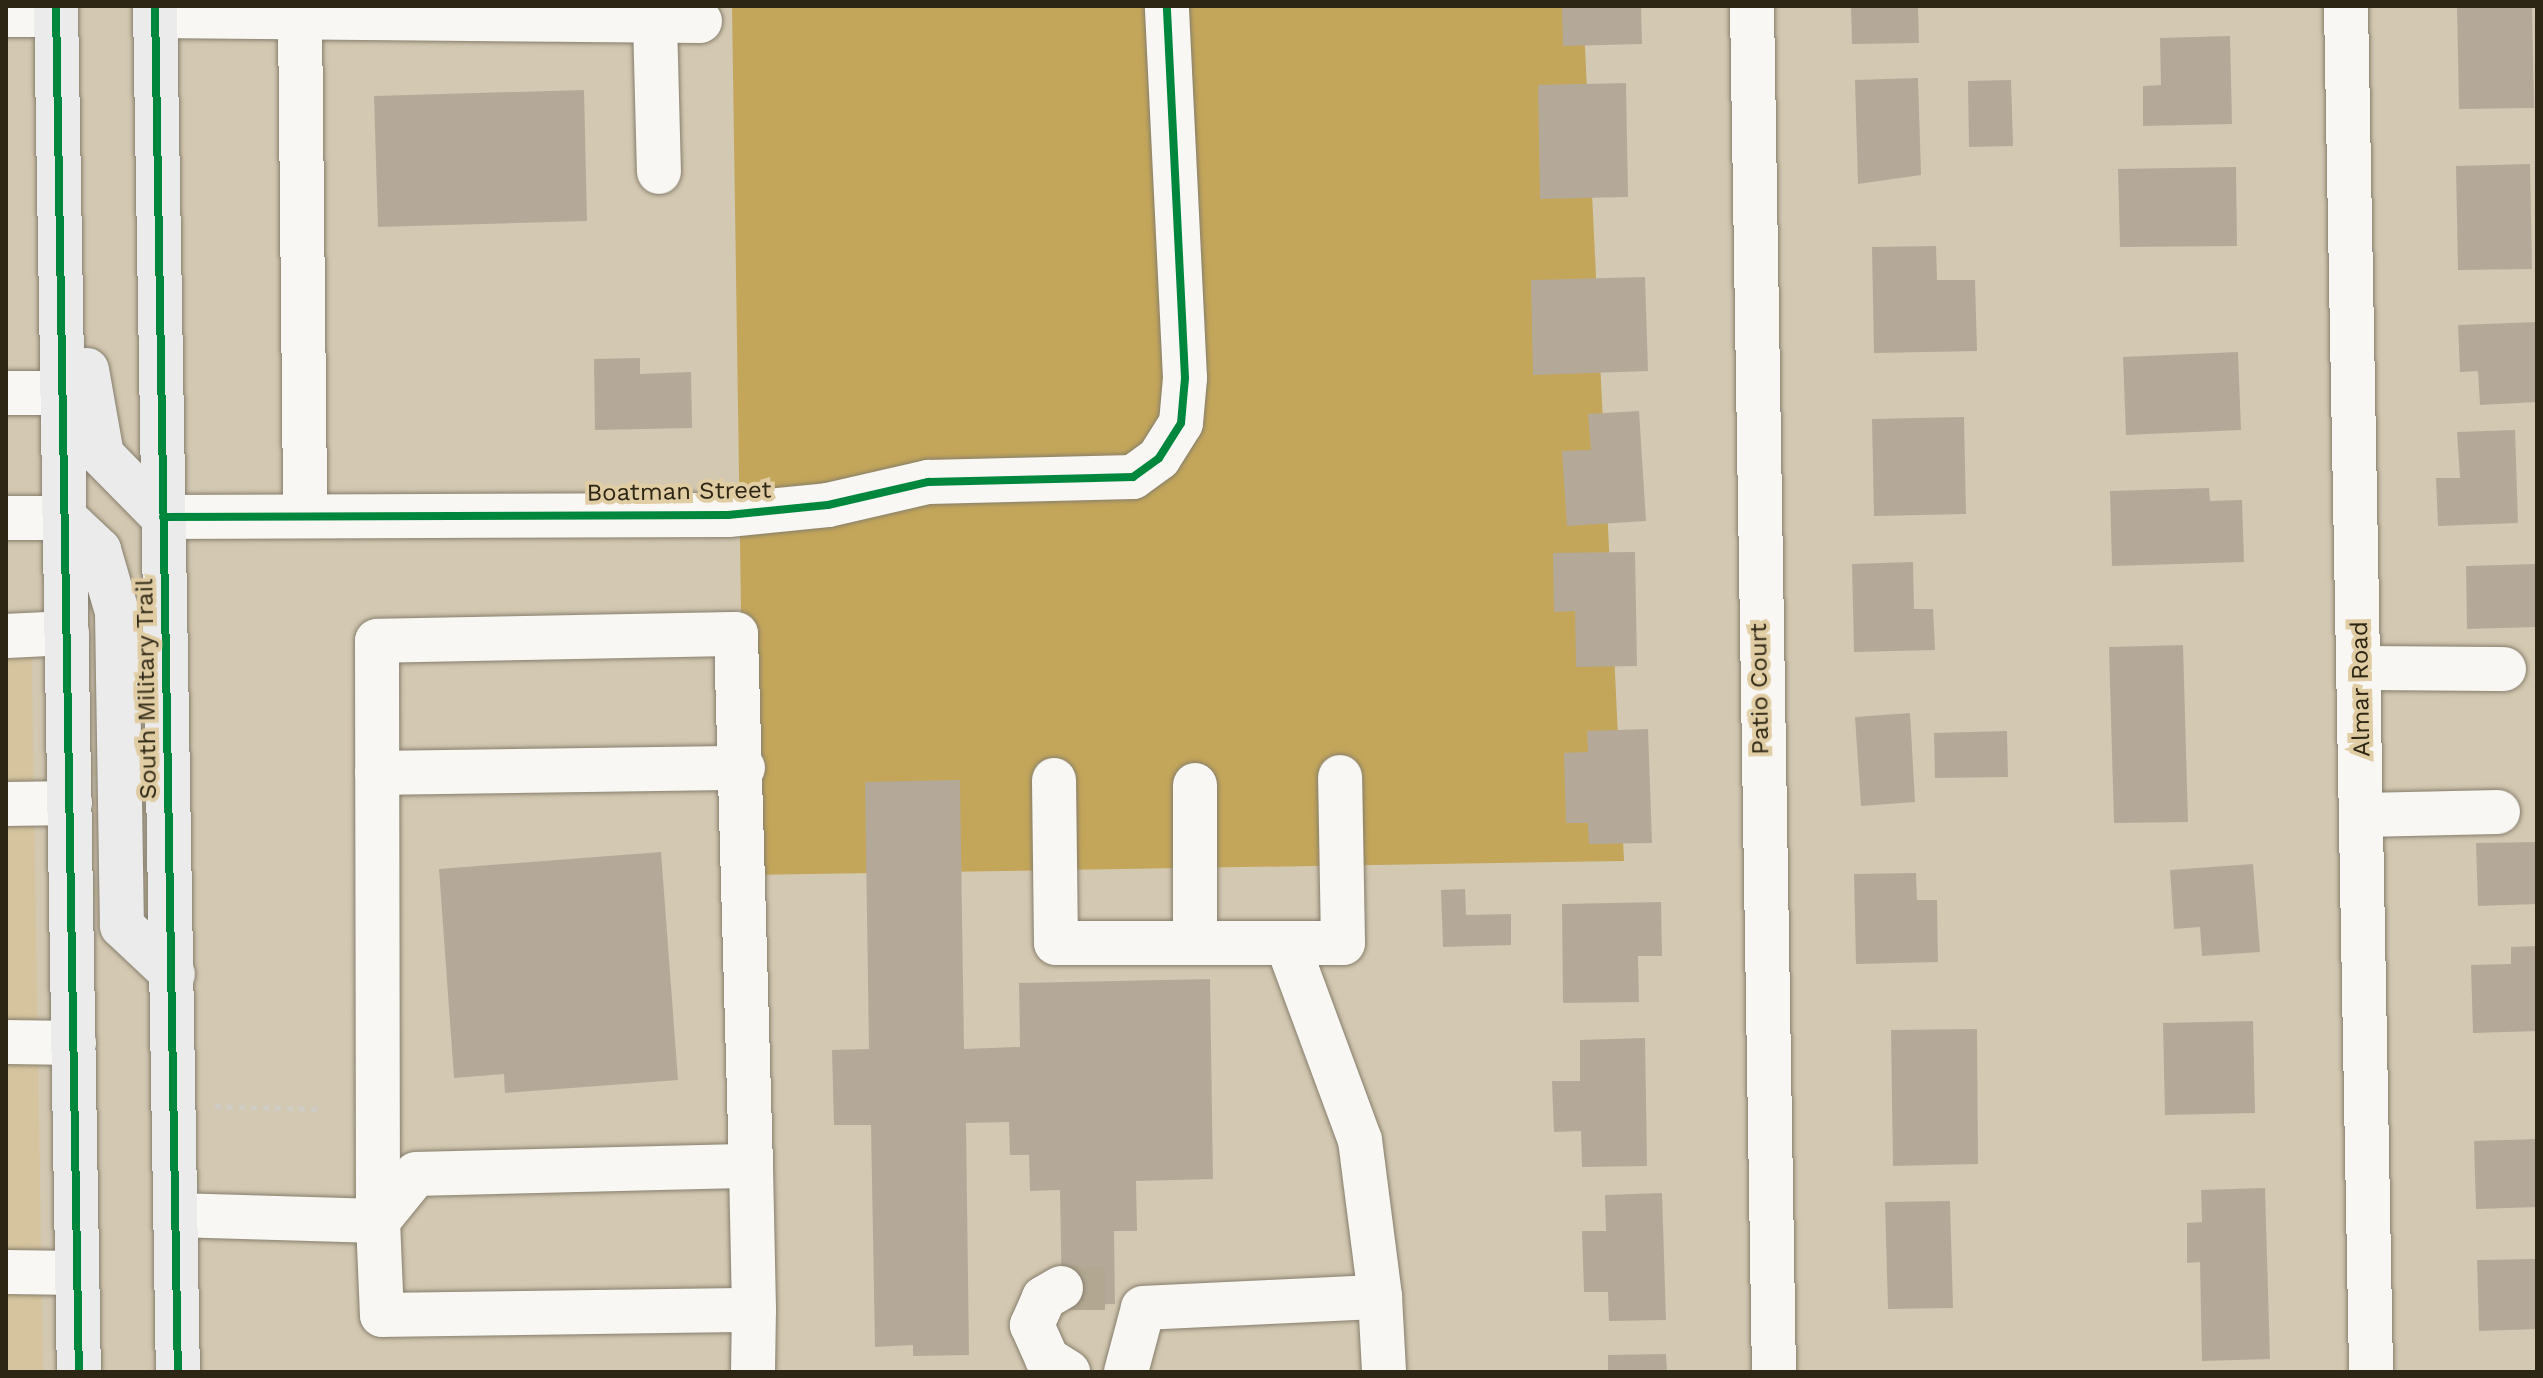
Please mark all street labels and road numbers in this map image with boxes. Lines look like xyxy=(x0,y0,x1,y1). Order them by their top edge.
street label: Boatman Street xyxy=(586,476,772,508)
street label: South Military Trail xyxy=(131,578,163,800)
street label: Almar Road xyxy=(2345,621,2377,757)
street label: Patio Court xyxy=(1744,623,1776,755)

